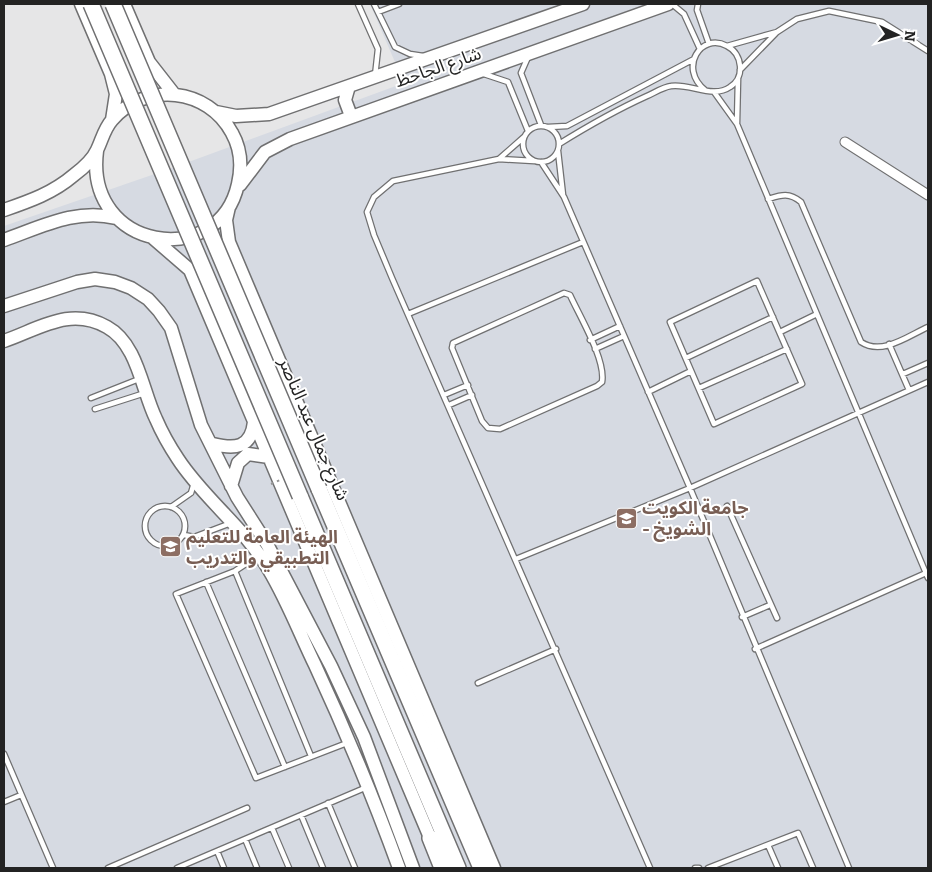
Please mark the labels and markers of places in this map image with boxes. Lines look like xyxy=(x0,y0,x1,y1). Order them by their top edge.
place label: جامعة الكويت - الشويخ xyxy=(642,497,749,542)
school or university icon: جامعة الكويت - الشويخ xyxy=(614,506,638,530)
place label: الهيئة العامة للتعليم التطبيقي والتدريب xyxy=(186,526,338,572)
school or university icon: الهيئة العامة للتعليم التطبيقي والتدريب xyxy=(158,535,182,559)

